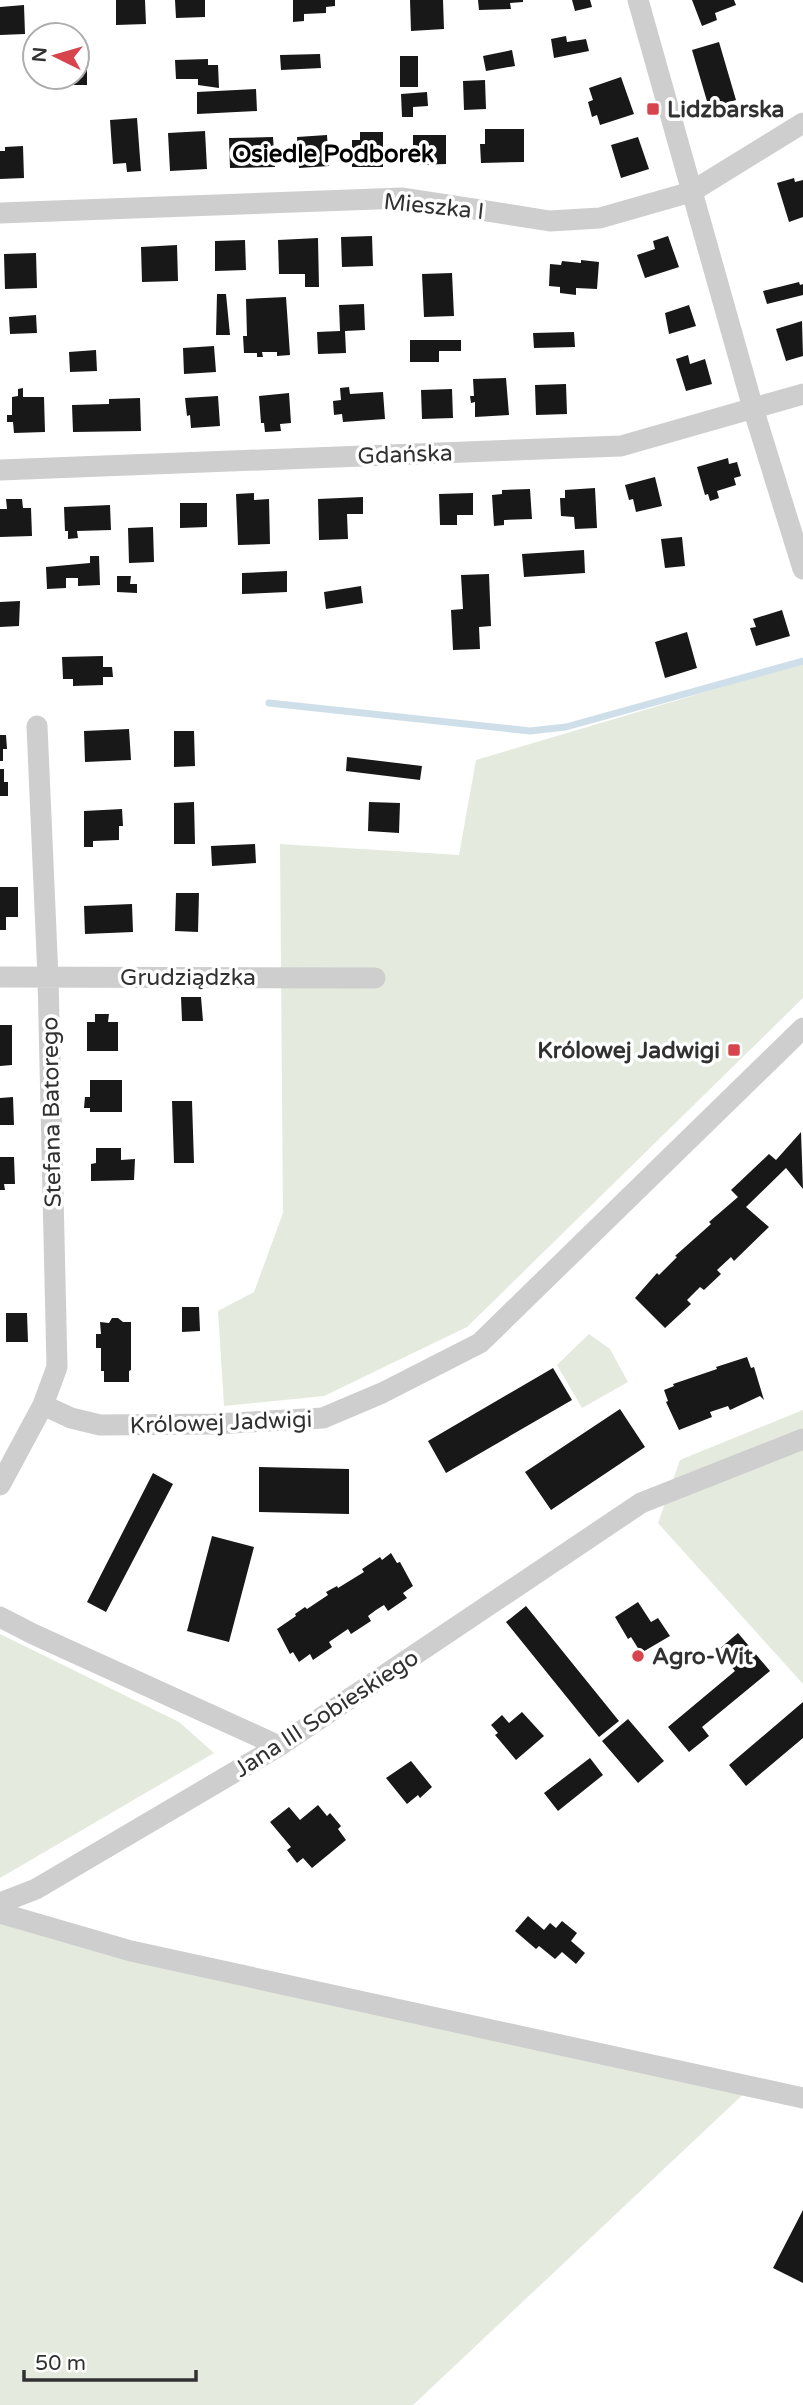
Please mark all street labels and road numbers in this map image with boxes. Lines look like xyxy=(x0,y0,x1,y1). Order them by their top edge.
street label: Mieszka I xyxy=(382,188,486,226)
street label: Gdańska xyxy=(357,439,453,471)
street label: Grudziądzka xyxy=(120,964,256,992)
street label: Stefana Batorego xyxy=(36,1016,68,1208)
street label: Królowej Jadwigi xyxy=(129,1406,313,1440)
street label: Jana III Sobieskiego xyxy=(229,1644,424,1784)

